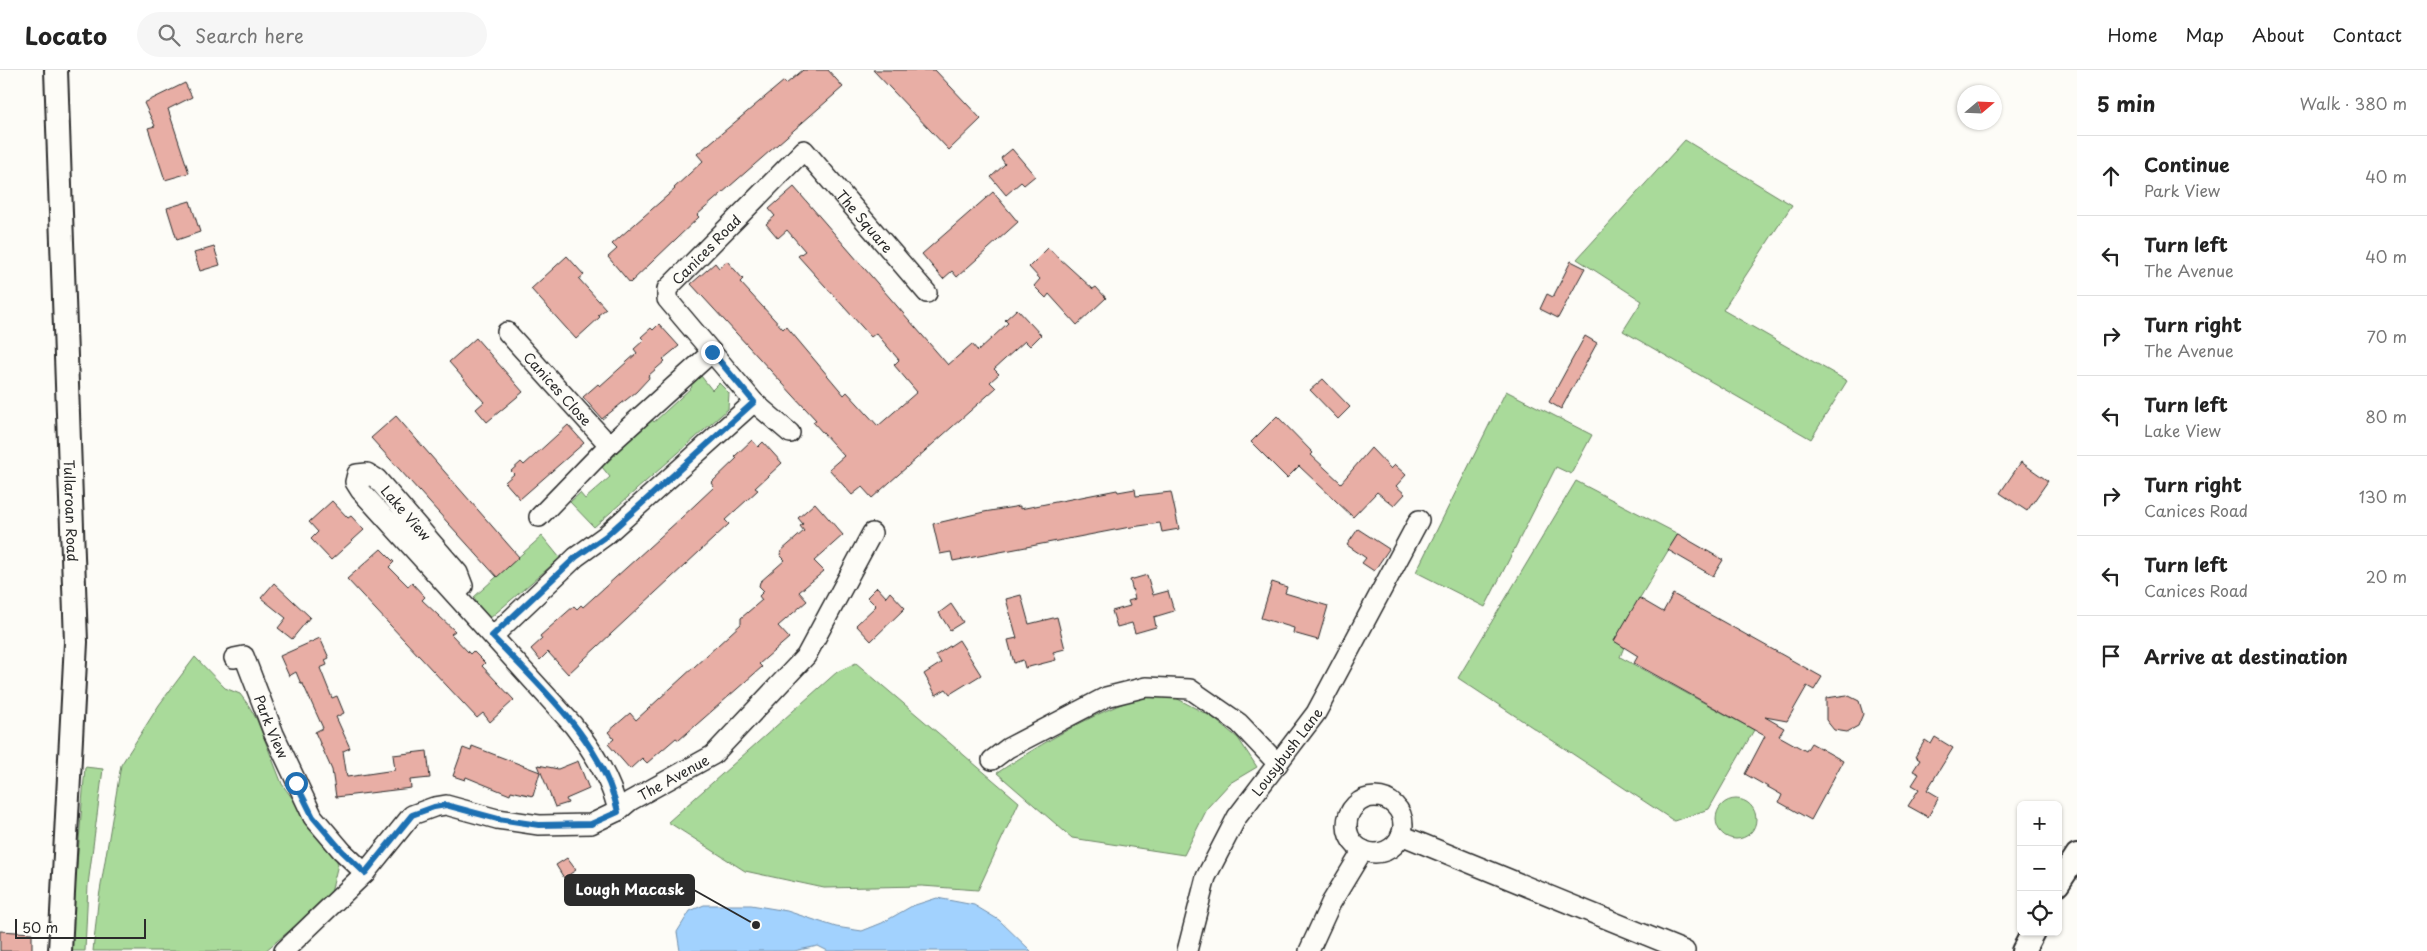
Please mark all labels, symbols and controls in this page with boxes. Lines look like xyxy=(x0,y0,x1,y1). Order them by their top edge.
search box xyxy=(137,12,487,57)
text: Locato xyxy=(25,17,107,53)
icon: search xyxy=(155,21,183,49)
text: Search here xyxy=(195,21,304,49)
text: Home xyxy=(2107,21,2157,48)
text: Map xyxy=(2185,21,2224,48)
text: About xyxy=(2252,21,2304,48)
text: Contact xyxy=(2332,21,2402,48)
north arrow xyxy=(1957,85,2002,130)
text: 5 min xyxy=(2097,87,2155,119)
text: Walk · 380 m xyxy=(2300,91,2407,115)
text: Continue xyxy=(2144,150,2230,178)
icon: ahead xyxy=(2097,162,2125,190)
text: 40 m xyxy=(2365,164,2407,188)
text: Park View xyxy=(2144,178,2220,202)
street label: The Square xyxy=(832,185,898,257)
street label: Canices Road xyxy=(667,209,746,289)
text: Turn left xyxy=(2144,230,2228,258)
icon: left xyxy=(2097,242,2125,270)
text: 40 m xyxy=(2365,244,2407,268)
text: The Avenue xyxy=(2144,258,2234,282)
text: Turn right xyxy=(2144,310,2242,338)
icon: right xyxy=(2097,322,2125,350)
text: 70 m xyxy=(2367,324,2407,348)
text: The Avenue xyxy=(2144,338,2234,362)
route end xyxy=(701,341,724,364)
street label: Canices Close xyxy=(519,347,597,430)
text: Turn left xyxy=(2144,390,2228,418)
icon: left xyxy=(2097,402,2125,430)
text: 80 m xyxy=(2365,404,2407,428)
text: Lake View xyxy=(2144,418,2221,442)
street label: Tullaroan Road xyxy=(59,459,84,562)
text: Turn right xyxy=(2144,470,2242,498)
street label: Lake View xyxy=(376,481,436,545)
icon: right xyxy=(2097,482,2125,510)
text: 130 m xyxy=(2359,484,2407,508)
text: Canices Road xyxy=(2144,498,2248,522)
text: Turn left xyxy=(2144,550,2228,578)
icon: left xyxy=(2097,562,2125,590)
text: 20 m xyxy=(2366,564,2407,588)
text: Canices Road xyxy=(2144,578,2248,602)
icon: arrive xyxy=(2097,642,2125,670)
text: Arrive at destination xyxy=(2144,642,2348,670)
street label: Park View xyxy=(249,692,294,762)
street label: Lousybush Lane xyxy=(1246,704,1327,800)
street label: The Avenue xyxy=(634,749,713,805)
route start xyxy=(285,772,308,795)
map controls xyxy=(2017,801,2062,936)
button: + xyxy=(2017,801,2062,846)
button: − xyxy=(2017,846,2062,891)
callout: Lough Macask xyxy=(565,875,694,905)
text: Lough Macask xyxy=(575,877,685,900)
button: locate xyxy=(2017,891,2062,936)
scale bar xyxy=(15,916,146,939)
text: 50 m xyxy=(22,917,58,938)

